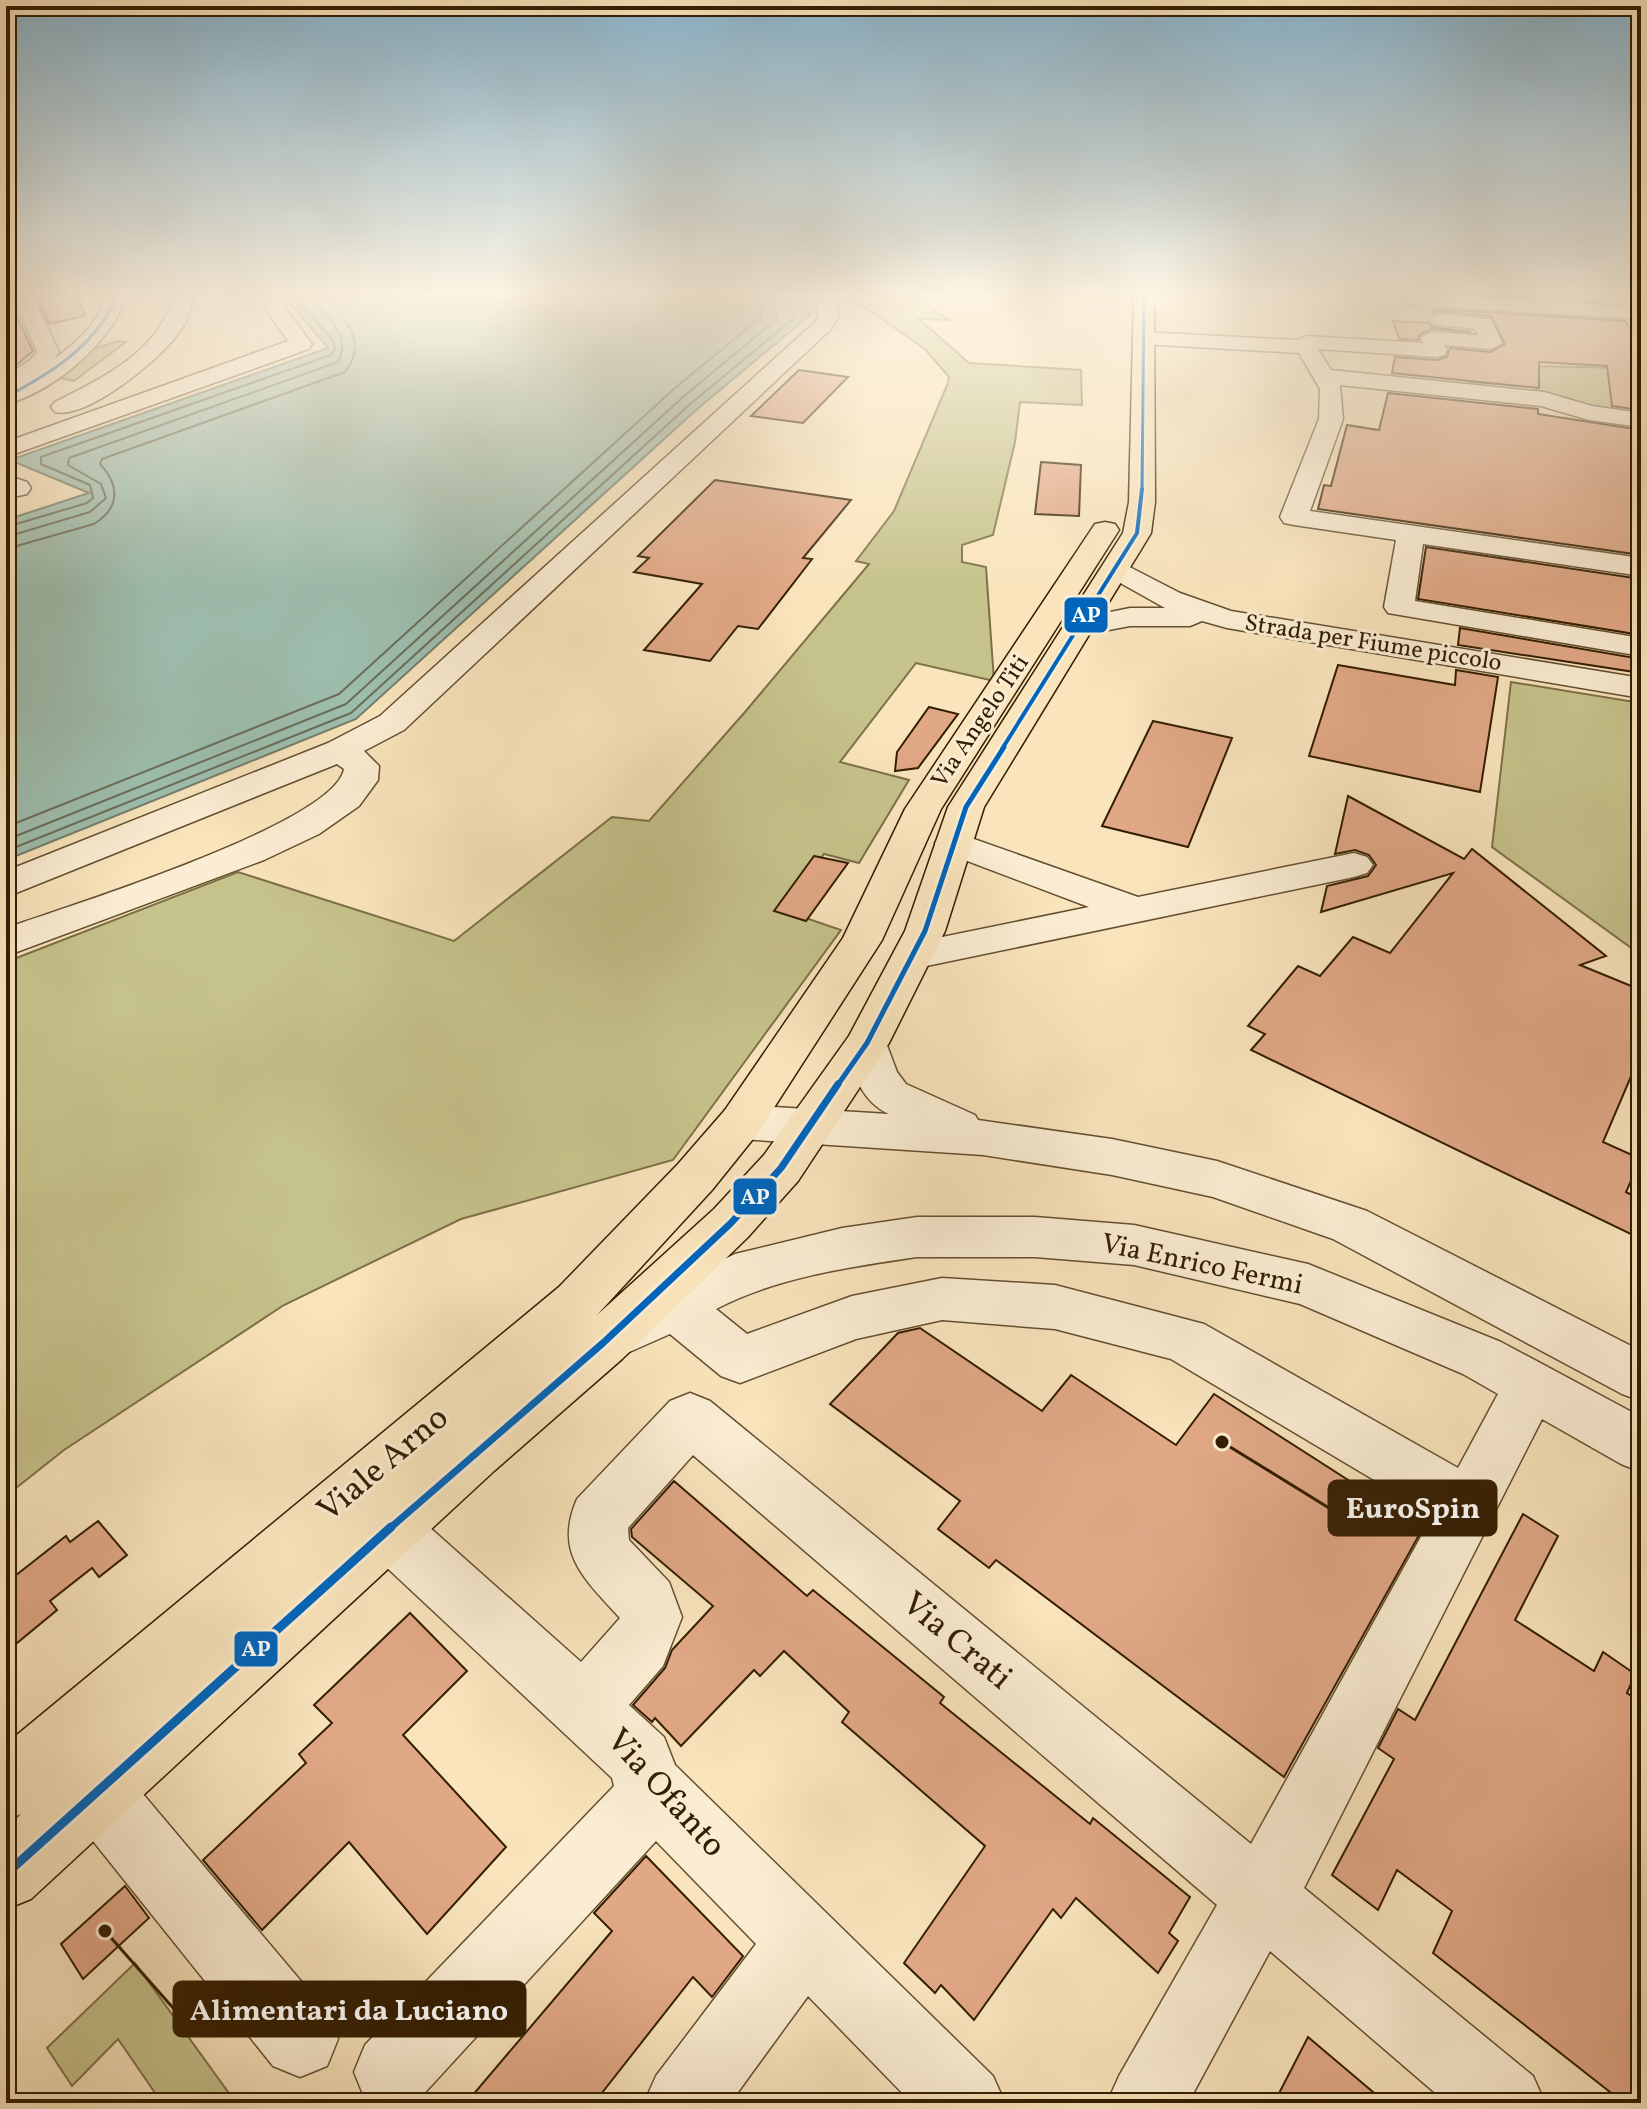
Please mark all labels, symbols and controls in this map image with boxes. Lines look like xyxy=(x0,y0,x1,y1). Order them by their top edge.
line badge: AP xyxy=(1063,596,1109,634)
text: AP xyxy=(1071,601,1101,632)
street label: Strada per Fiume piccolo xyxy=(1242,607,1504,681)
street label: Via Angelo Titi xyxy=(924,649,1038,795)
line badge: AP xyxy=(732,1177,778,1216)
text: AP xyxy=(740,1183,770,1214)
street label: Via Enrico Fermi xyxy=(1098,1225,1306,1305)
street label: Viale Arno xyxy=(308,1396,460,1534)
callout: EuroSpin xyxy=(1329,1481,1496,1535)
text: EuroSpin xyxy=(1346,1489,1480,1531)
street label: Via Crati xyxy=(891,1582,1021,1702)
line badge: AP xyxy=(233,1630,279,1668)
text: AP xyxy=(241,1635,271,1666)
street label: Via Ofanto xyxy=(594,1719,736,1869)
callout: Alimentari da Luciano xyxy=(174,1982,525,2036)
text: Alimentari da Luciano xyxy=(190,1991,508,2033)

